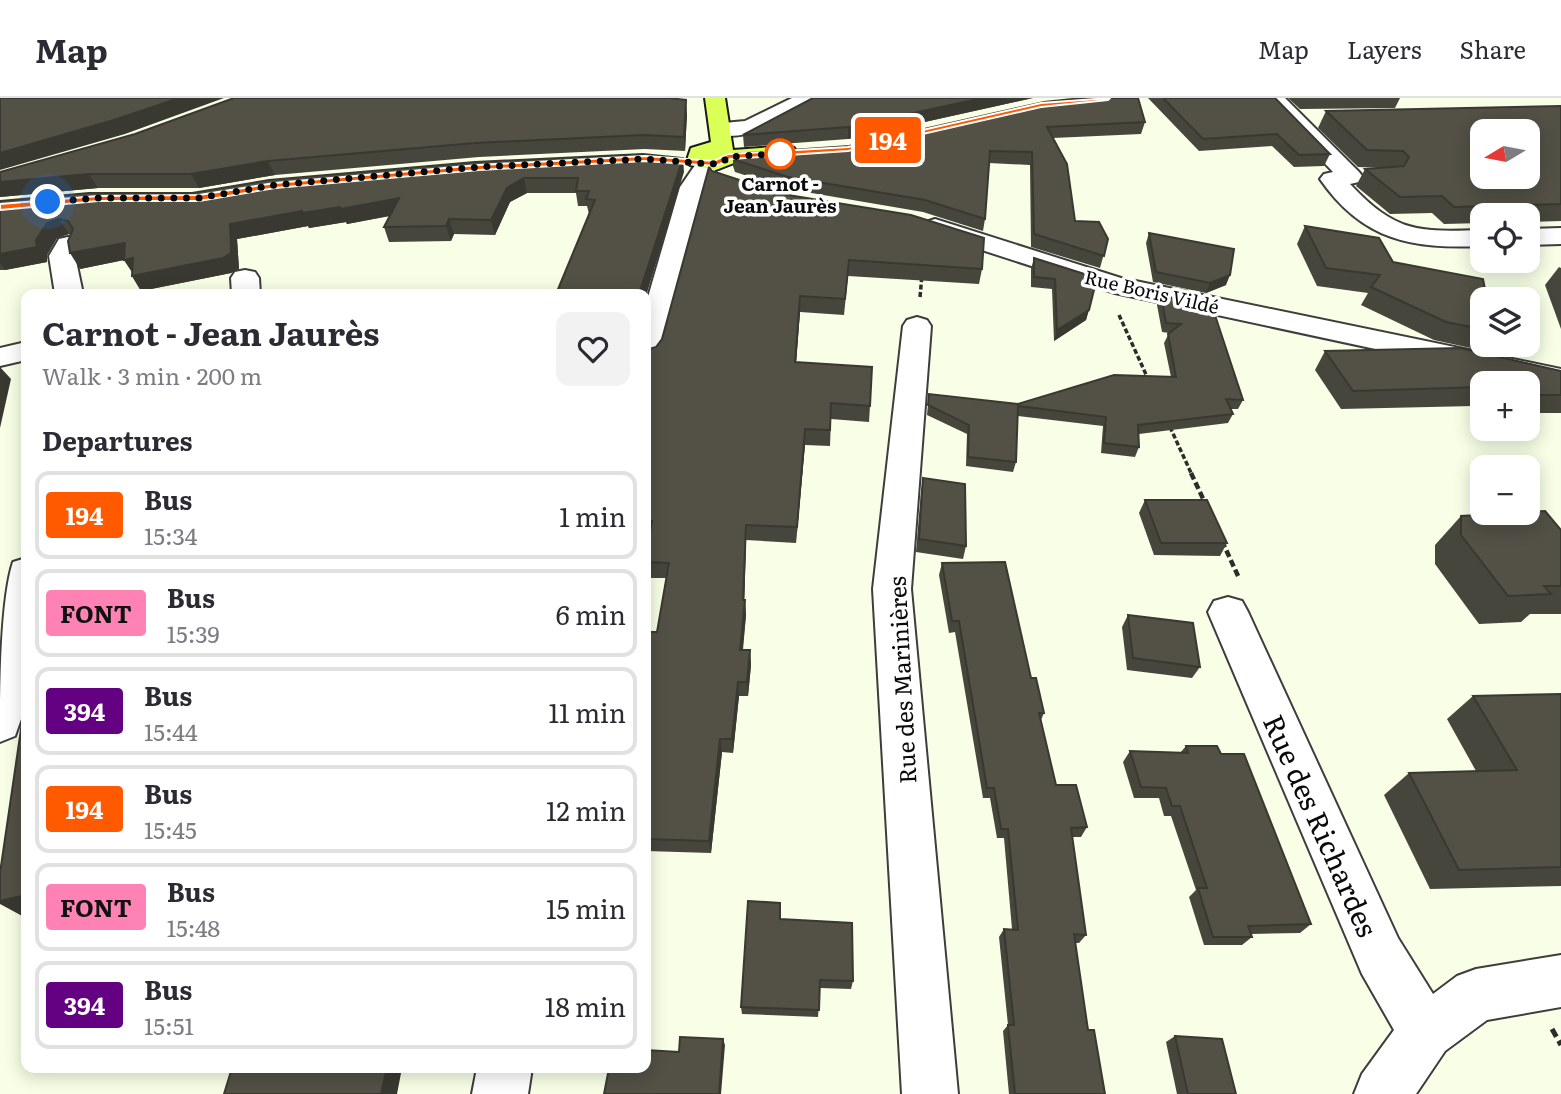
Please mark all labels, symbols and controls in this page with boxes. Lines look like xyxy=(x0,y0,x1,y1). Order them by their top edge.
text: Map xyxy=(35,24,108,73)
text: Map xyxy=(1258,31,1309,66)
text: Layers xyxy=(1347,31,1421,66)
text: Share xyxy=(1459,31,1526,66)
line badge: 194 xyxy=(848,117,928,163)
north arrow xyxy=(1470,119,1540,189)
map controls xyxy=(1470,119,1540,525)
text: 194 xyxy=(869,122,907,157)
marker: Carnot - Jean Jaurès xyxy=(765,139,795,169)
place label: Carnot - Jean Jaurès xyxy=(724,169,836,219)
your location xyxy=(30,184,65,219)
button: locate xyxy=(1470,203,1540,273)
street label: Rue Boris Vildé xyxy=(1082,262,1222,320)
button: layers xyxy=(1470,287,1540,357)
text: Carnot - Jean Jaurès xyxy=(42,307,380,356)
button: heart xyxy=(556,312,630,386)
text: Walk · 3 min · 200 m xyxy=(42,358,262,392)
button: + xyxy=(1470,371,1540,441)
text: Departures xyxy=(42,420,193,459)
button: − xyxy=(1470,455,1540,525)
text: Bus xyxy=(144,479,192,518)
text: 1 min xyxy=(559,496,626,535)
text: 194 xyxy=(65,497,104,532)
text: 15:34 xyxy=(144,518,198,552)
street label: Rue des Marinières xyxy=(879,575,923,785)
text: Bus xyxy=(167,577,215,616)
text: 6 min xyxy=(556,594,626,633)
text: FONT xyxy=(60,595,132,630)
text: 15:39 xyxy=(167,616,220,650)
text: Bus xyxy=(144,675,192,714)
text: 11 min xyxy=(549,692,626,731)
text: 394 xyxy=(64,693,105,728)
street label: Rue des Richardes xyxy=(1254,707,1390,943)
text: 15:44 xyxy=(144,714,198,748)
text: Bus xyxy=(144,773,192,812)
text: 12 min xyxy=(546,790,626,829)
text: 194 xyxy=(65,791,104,826)
text: 15:45 xyxy=(144,812,197,846)
text: Bus xyxy=(167,871,215,910)
text: 15 min xyxy=(546,888,626,927)
text: FONT xyxy=(60,889,132,924)
text: 15:48 xyxy=(167,910,220,944)
text: Bus xyxy=(144,969,192,1008)
text: 18 min xyxy=(545,986,626,1025)
text: 394 xyxy=(64,987,105,1022)
text: 15:51 xyxy=(144,1008,194,1042)

